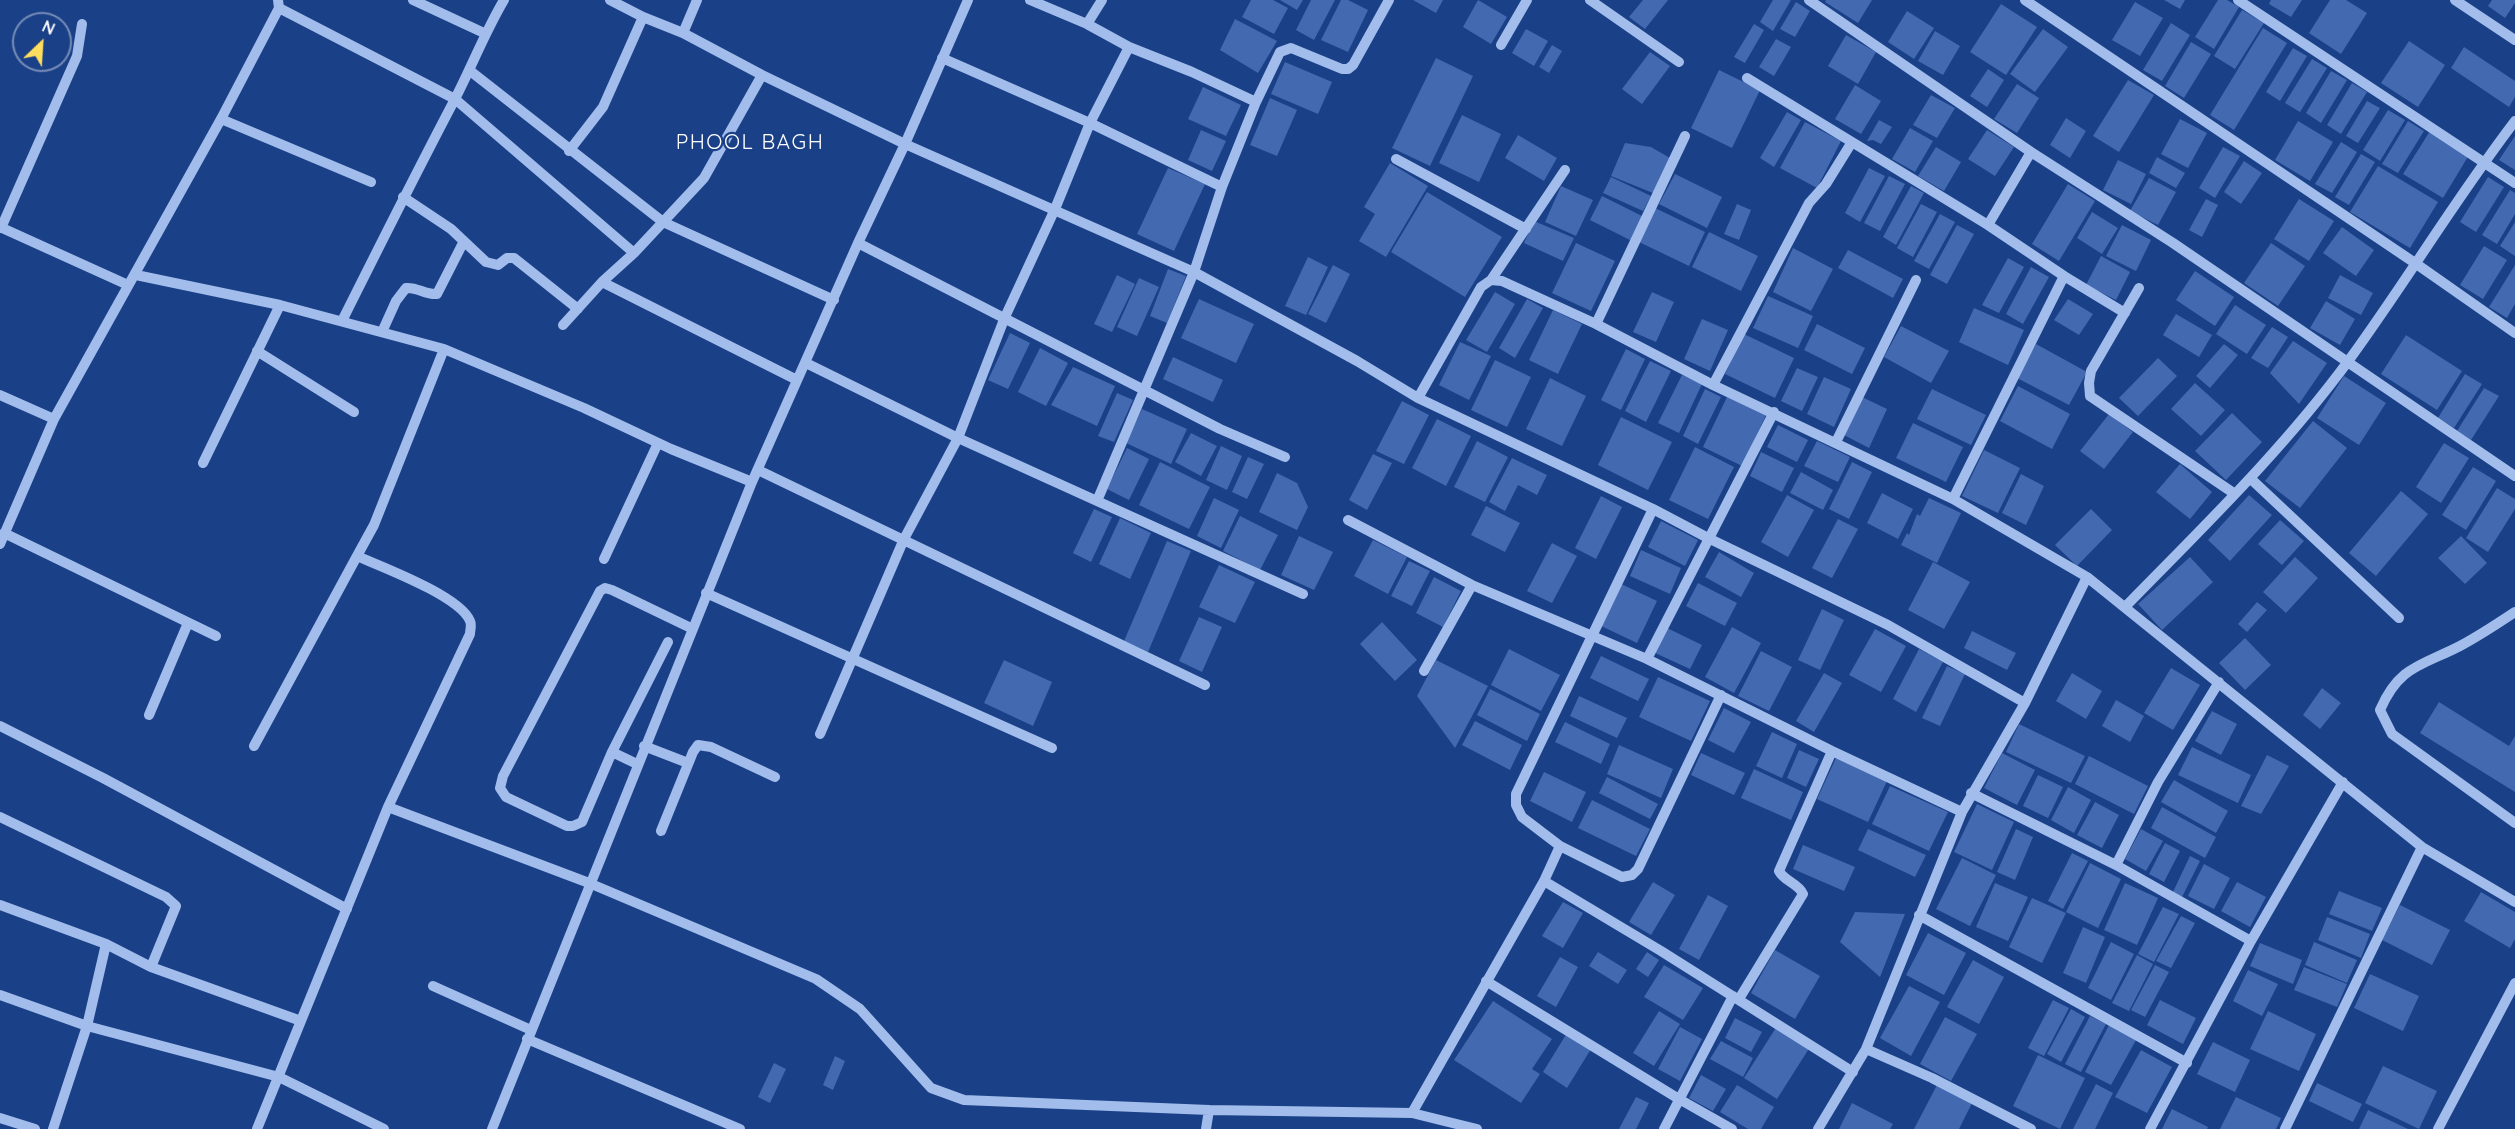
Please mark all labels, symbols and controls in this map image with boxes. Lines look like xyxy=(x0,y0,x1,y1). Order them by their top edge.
north arrow xyxy=(12,12,72,72)
text: N xyxy=(39,16,58,39)
district label: PHOOL BAGH xyxy=(676,130,824,156)

